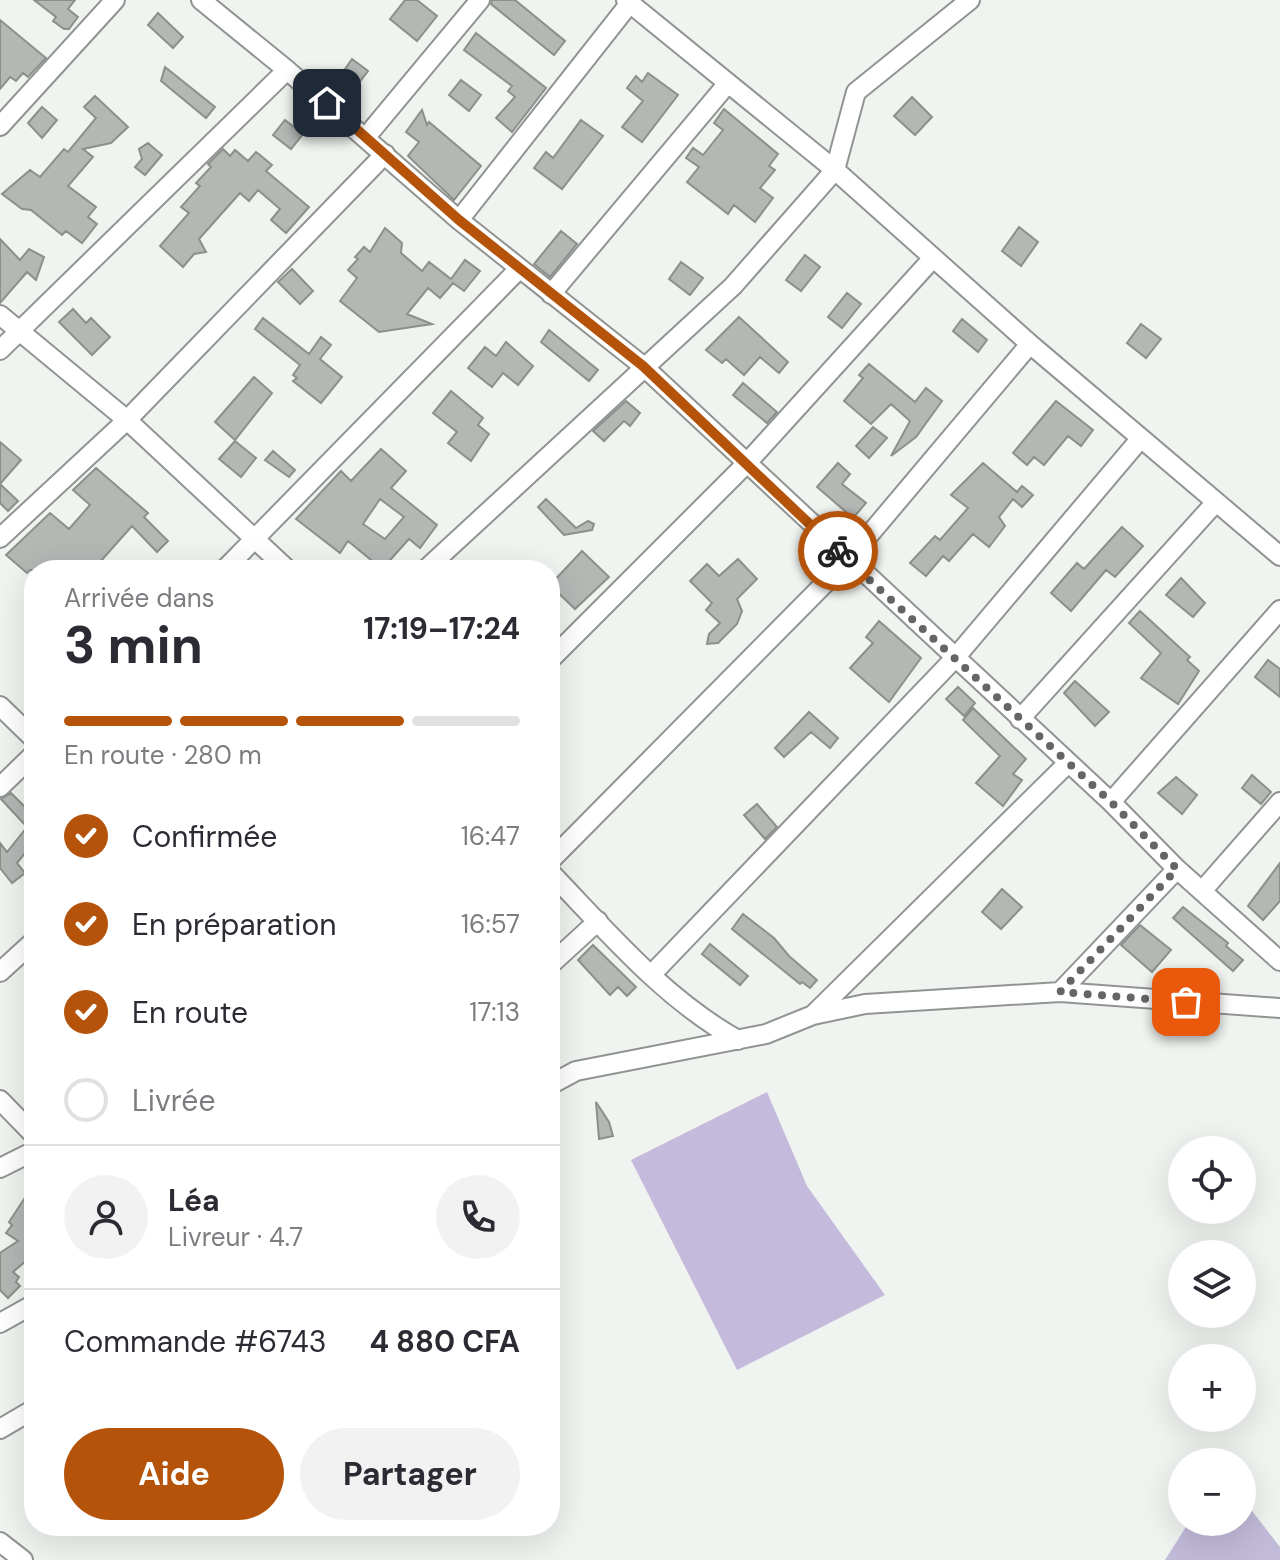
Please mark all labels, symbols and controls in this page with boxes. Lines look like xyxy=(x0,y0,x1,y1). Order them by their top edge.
pin xyxy=(293,69,361,137)
icon: home xyxy=(305,81,349,125)
courier xyxy=(798,511,878,591)
icon: bike xyxy=(816,529,860,573)
text: Arrivée dans xyxy=(64,581,215,615)
text: 17:19–17:24 xyxy=(363,609,520,648)
text: 3 min xyxy=(64,611,203,679)
text: En route · 280 m xyxy=(64,738,262,772)
icon: check xyxy=(64,814,108,858)
text: Confirmée xyxy=(132,817,277,856)
text: 16:47 xyxy=(461,819,520,853)
icon: check xyxy=(64,902,108,946)
text: En préparation xyxy=(132,905,337,944)
text: 16:57 xyxy=(461,907,520,941)
pin xyxy=(1152,968,1220,1036)
icon: bag xyxy=(1164,980,1208,1024)
icon: check xyxy=(64,990,108,1034)
text: En route xyxy=(132,993,248,1032)
text: 17:13 xyxy=(469,995,520,1029)
text: Livrée xyxy=(132,1081,215,1120)
map controls xyxy=(1168,1136,1256,1536)
button: locate xyxy=(1168,1136,1256,1224)
button: person xyxy=(64,1175,148,1259)
button: phone xyxy=(436,1175,520,1259)
text: Léa xyxy=(168,1181,220,1220)
text: Livreur · 4.7 xyxy=(168,1220,303,1254)
button: layers xyxy=(1168,1240,1256,1328)
text: Commande #6743 xyxy=(64,1322,327,1361)
text: 4 880 CFA xyxy=(369,1322,520,1361)
button: + xyxy=(1168,1344,1256,1432)
button: Aide xyxy=(64,1428,284,1520)
button: Partager xyxy=(300,1428,520,1520)
button: − xyxy=(1168,1448,1256,1536)

